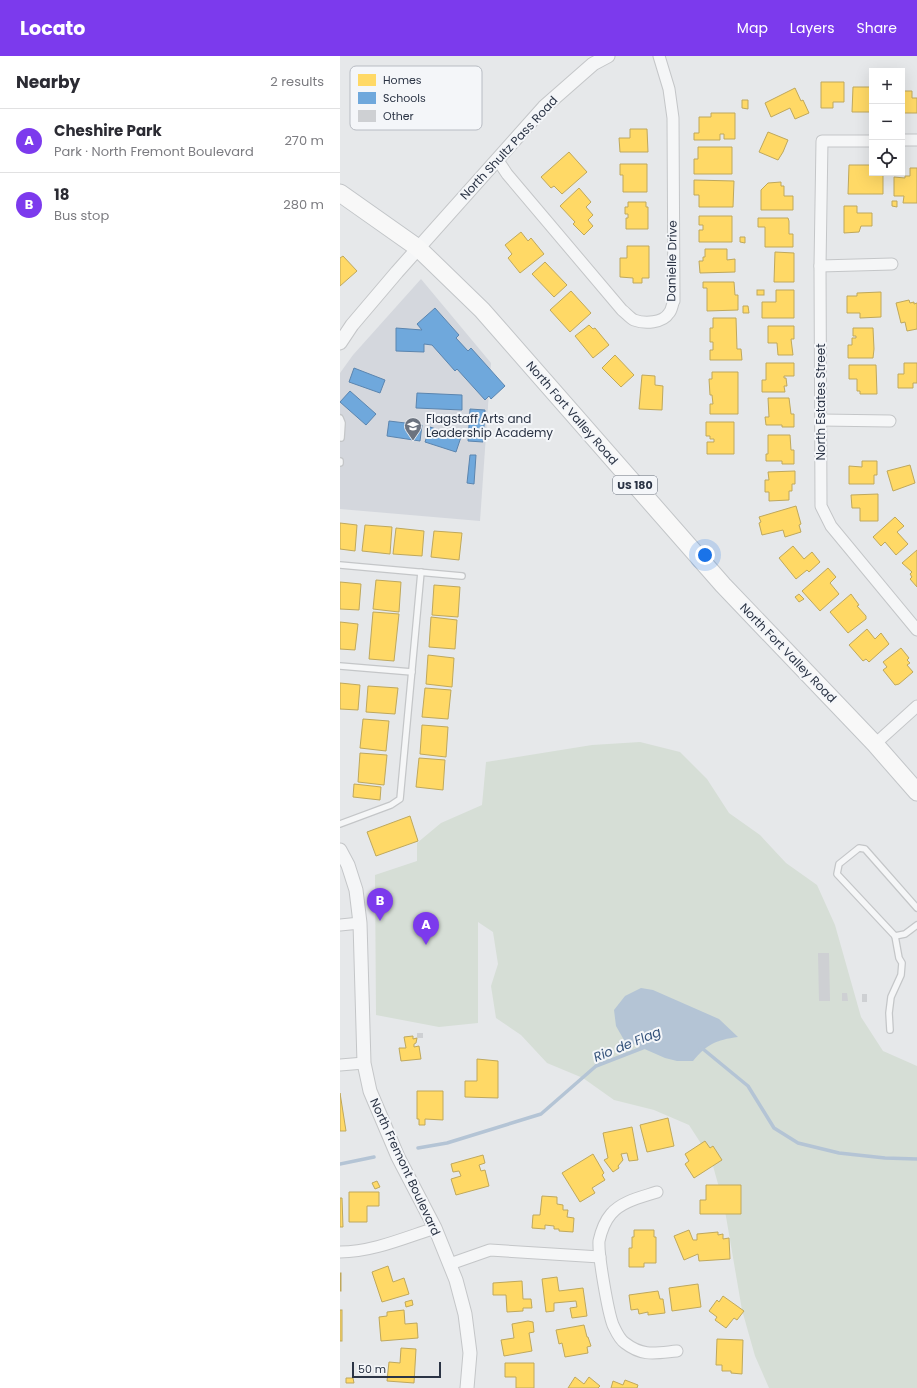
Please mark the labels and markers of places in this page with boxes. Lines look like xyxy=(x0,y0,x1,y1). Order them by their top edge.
place label: Flagstaff Arts and Leadership Academy xyxy=(426,410,553,441)
school or university icon: Flagstaff Arts and Leadership Academy xyxy=(403,416,423,441)
pin: B xyxy=(367,888,393,921)
pin: A xyxy=(413,912,439,945)

